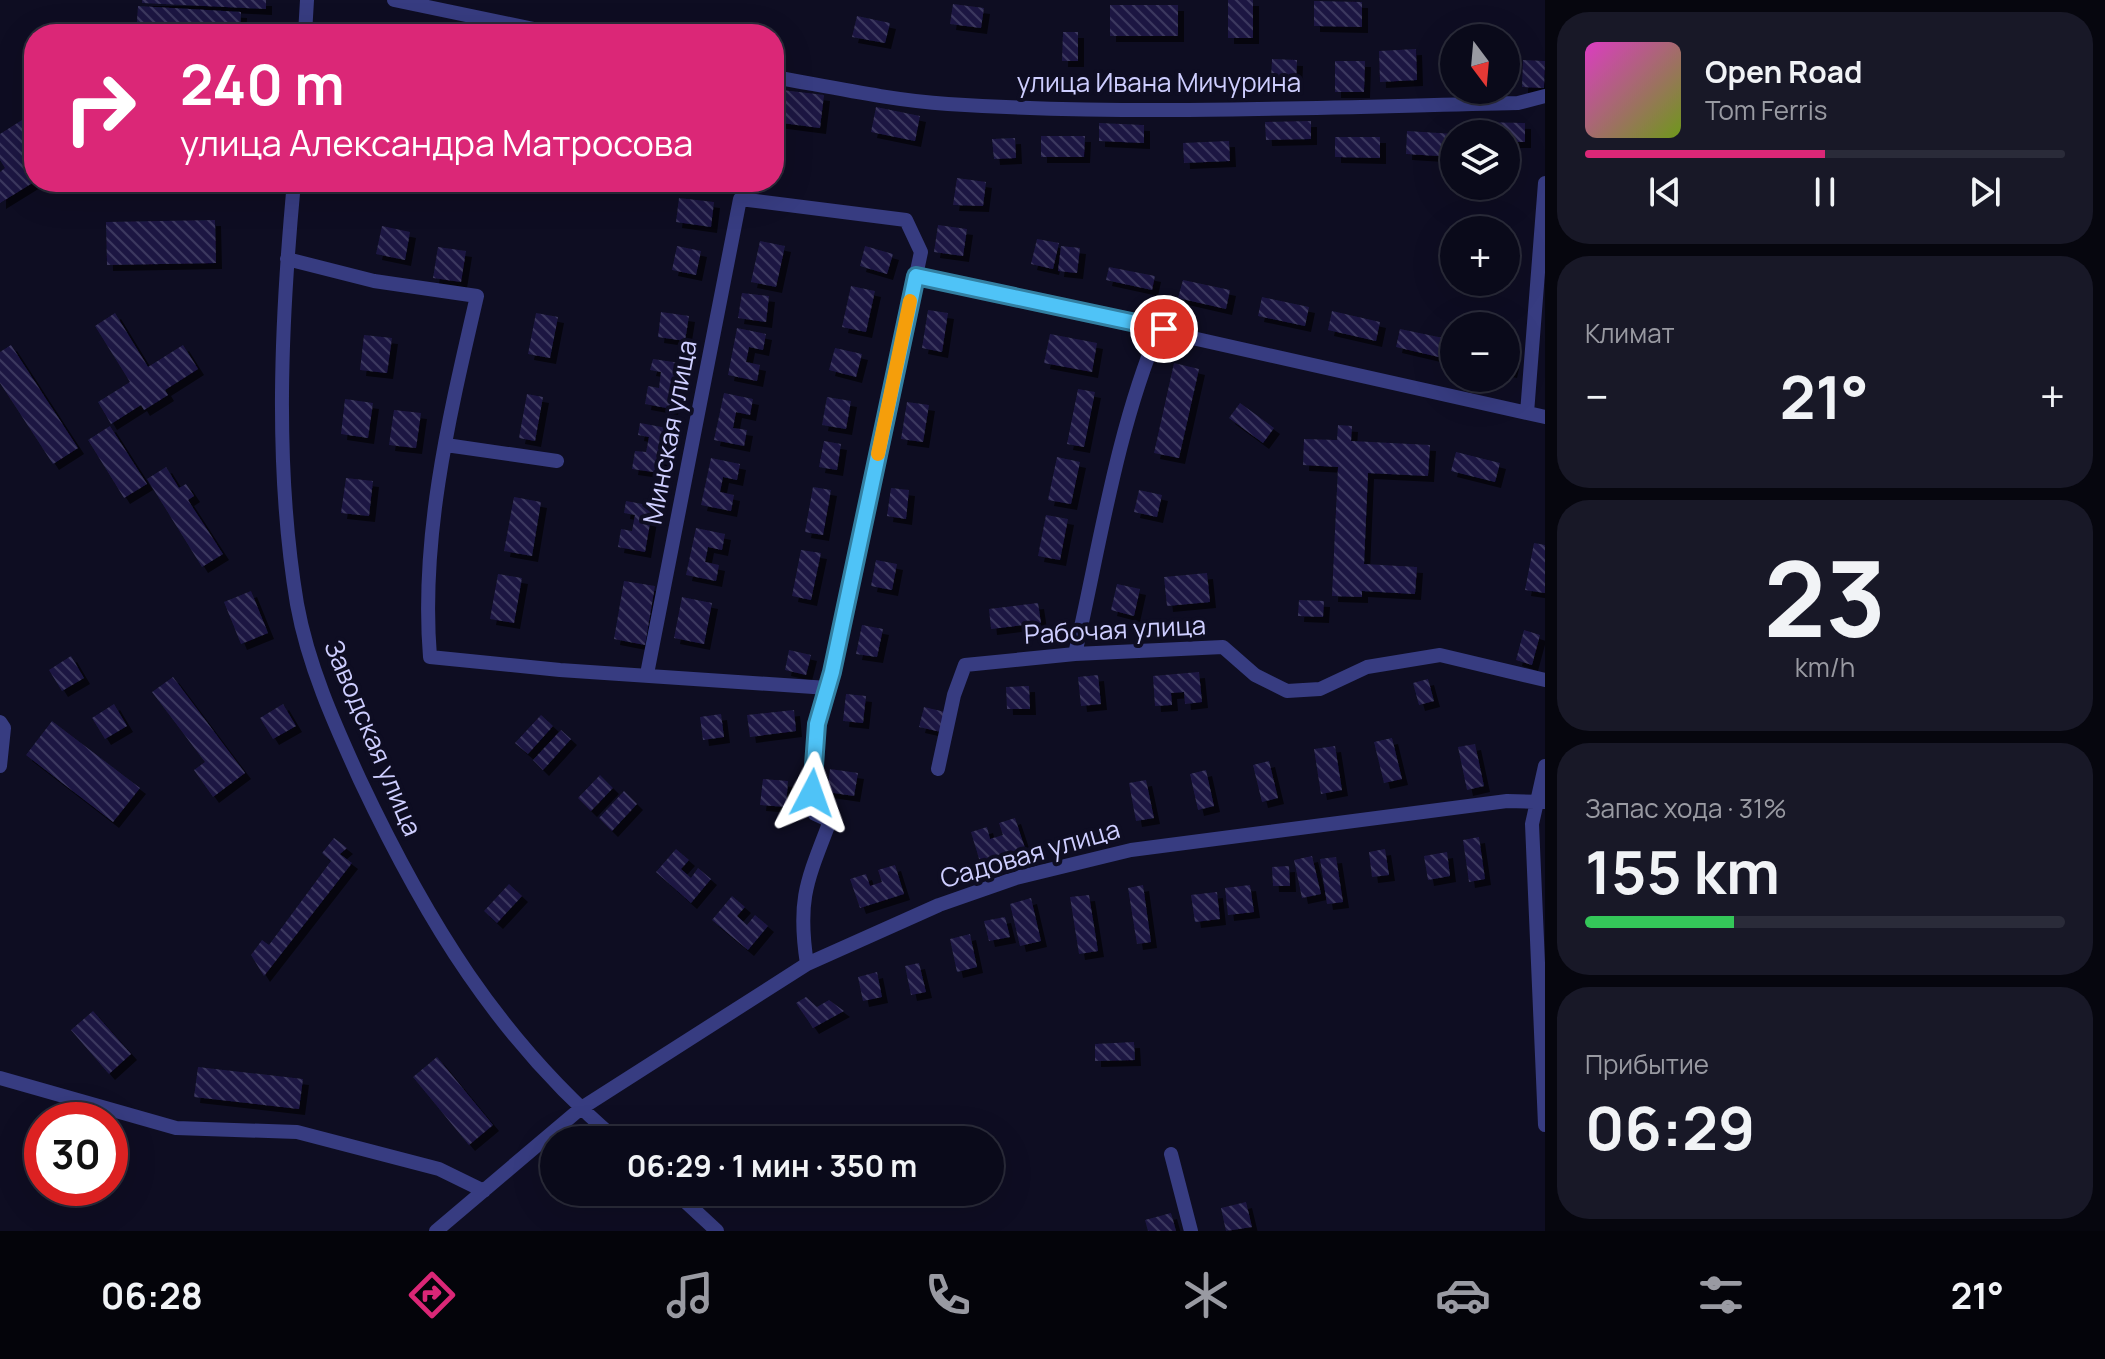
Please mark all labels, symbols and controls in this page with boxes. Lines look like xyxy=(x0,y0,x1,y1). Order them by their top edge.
north arrow xyxy=(1440,24,1520,104)
map controls xyxy=(1440,24,1520,392)
text: 240 m xyxy=(180,45,345,122)
text: Open Road xyxy=(1705,51,1862,92)
icon: right xyxy=(48,56,152,160)
street label: улица Ивана Мичурина xyxy=(1017,64,1301,100)
text: Tom Ferris xyxy=(1705,92,1827,128)
text: улица Александра Матросова xyxy=(180,118,693,167)
button: layers xyxy=(1440,120,1520,200)
icon: previous xyxy=(1643,170,1687,214)
icon: pause xyxy=(1803,170,1847,214)
icon: next xyxy=(1963,170,2007,214)
button: + xyxy=(1440,216,1520,296)
pin xyxy=(1130,295,1198,363)
icon: arrive xyxy=(1142,307,1186,351)
button: − xyxy=(1440,312,1520,392)
text: Климат xyxy=(1585,315,1675,351)
street label: Минская улица xyxy=(634,337,705,527)
text: 21° xyxy=(1780,355,1869,437)
text: − xyxy=(1585,366,1609,426)
text: + xyxy=(2040,366,2065,426)
text: 23 xyxy=(1764,526,1886,668)
street label: Рабочая улица xyxy=(1023,606,1207,652)
street label: Заводская улица xyxy=(316,634,431,841)
text: km/h xyxy=(1795,649,1855,685)
position arrow xyxy=(770,751,854,835)
text: Запас хода · 31% xyxy=(1585,790,1787,826)
street label: Садовая улица xyxy=(936,810,1124,896)
text: 155 km xyxy=(1585,830,1780,912)
text: Прибытие xyxy=(1585,1046,1709,1082)
text: 06:29 xyxy=(1585,1086,1755,1168)
speed limit sign: 30 xyxy=(24,1102,128,1206)
text: 06:29 · 1 мин · 350 m xyxy=(627,1145,917,1186)
icon: directions xyxy=(404,1267,460,1323)
icon: music xyxy=(662,1267,718,1323)
icon: phone xyxy=(920,1267,976,1323)
icon: climate xyxy=(1178,1267,1234,1323)
icon: car xyxy=(1435,1267,1491,1323)
icon: filters xyxy=(1693,1267,1749,1323)
text: 06:28 xyxy=(101,1271,203,1320)
text: 21° xyxy=(1951,1271,2004,1320)

